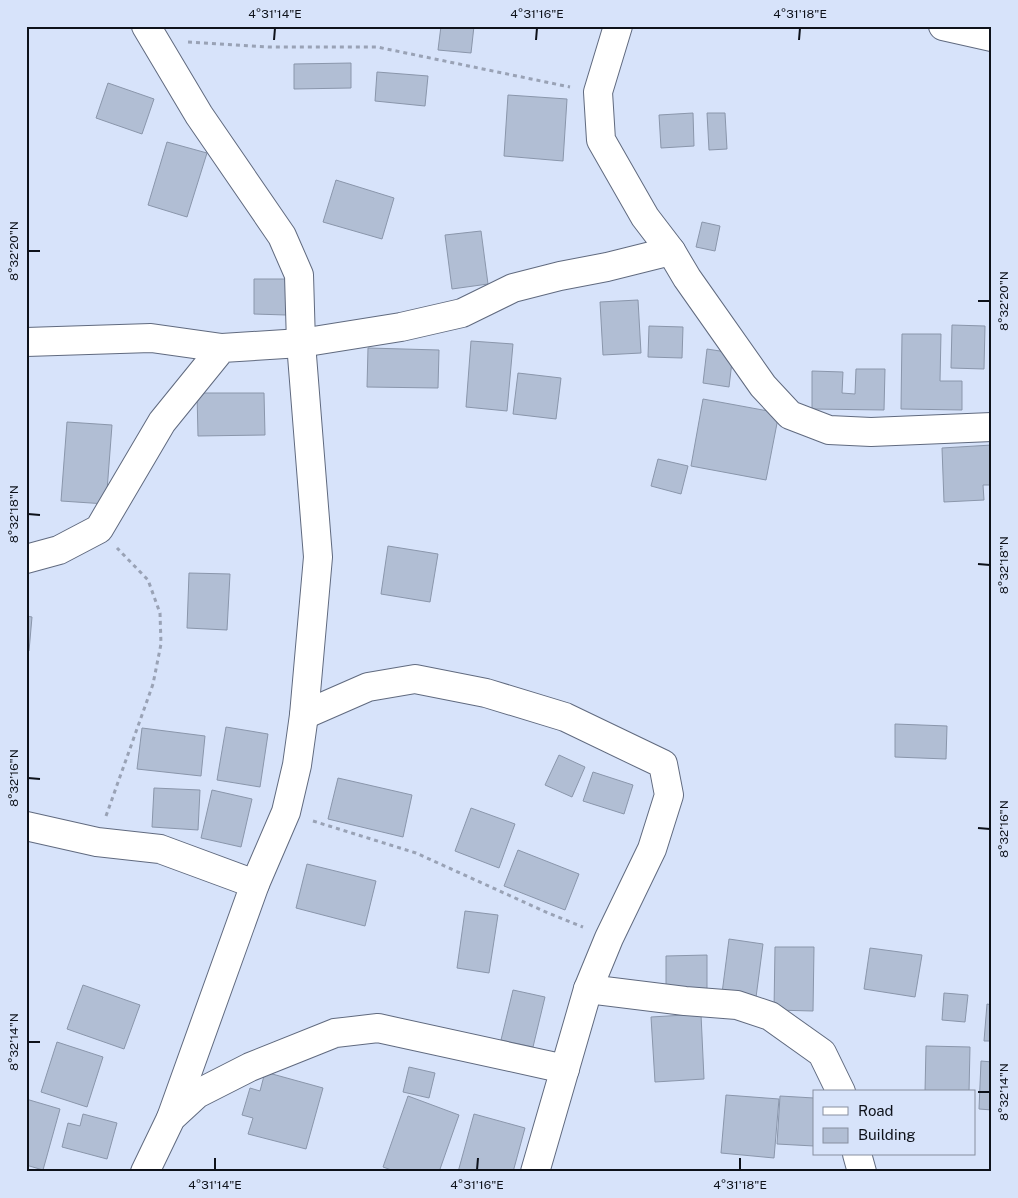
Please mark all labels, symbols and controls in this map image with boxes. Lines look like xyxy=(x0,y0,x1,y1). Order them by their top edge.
text: 4°31'14"E xyxy=(248,7,302,21)
text: 4°31'16"E xyxy=(510,7,564,21)
text: 4°31'18"E xyxy=(773,7,827,21)
text: 8°32'20"N xyxy=(7,221,21,281)
text: 8°32'20"N xyxy=(997,271,1011,331)
text: 8°32'18"N xyxy=(7,485,21,543)
text: 8°32'18"N xyxy=(997,536,1011,594)
text: 8°32'16"N xyxy=(7,749,21,807)
text: 8°32'16"N xyxy=(997,800,1011,858)
text: 8°32'14"N xyxy=(7,1013,21,1071)
text: 8°32'14"N xyxy=(997,1063,1011,1121)
legend xyxy=(813,1090,976,1156)
text: Road xyxy=(858,1102,894,1119)
text: Building xyxy=(858,1126,916,1143)
text: 4°31'14"E xyxy=(188,1178,242,1192)
text: 4°31'16"E xyxy=(450,1178,504,1192)
text: 4°31'18"E xyxy=(713,1178,767,1192)

